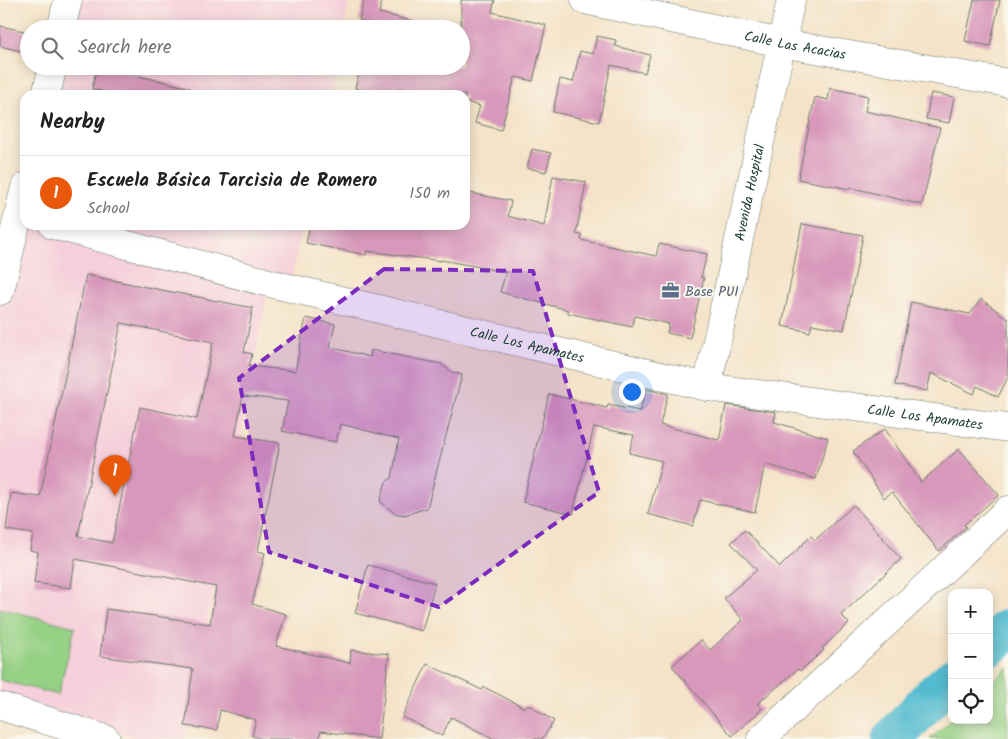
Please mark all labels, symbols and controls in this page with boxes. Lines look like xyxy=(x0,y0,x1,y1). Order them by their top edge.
search box xyxy=(20,20,470,75)
street label: Calle Las Acacias xyxy=(742,25,848,66)
text: Search here xyxy=(78,33,172,63)
icon: search xyxy=(38,34,66,62)
text: Nearby xyxy=(40,106,105,139)
street label: Avenida Hospital xyxy=(729,142,771,243)
text: Escuela Básica Tarcisia de Romero xyxy=(87,166,377,196)
text: 1 xyxy=(54,181,58,206)
text: 150 m xyxy=(409,181,450,206)
text: School xyxy=(87,196,130,221)
office icon: Base PUI xyxy=(661,281,681,301)
place label: Base PUI xyxy=(685,281,739,303)
street label: Calle Los Apamates xyxy=(468,321,586,369)
your location xyxy=(619,379,645,405)
street label: Calle Los Apamates xyxy=(866,399,984,436)
pin: 1 xyxy=(99,455,131,496)
map controls xyxy=(948,589,993,724)
button: + xyxy=(948,589,993,634)
button: − xyxy=(948,634,993,679)
button: locate xyxy=(948,679,993,724)

